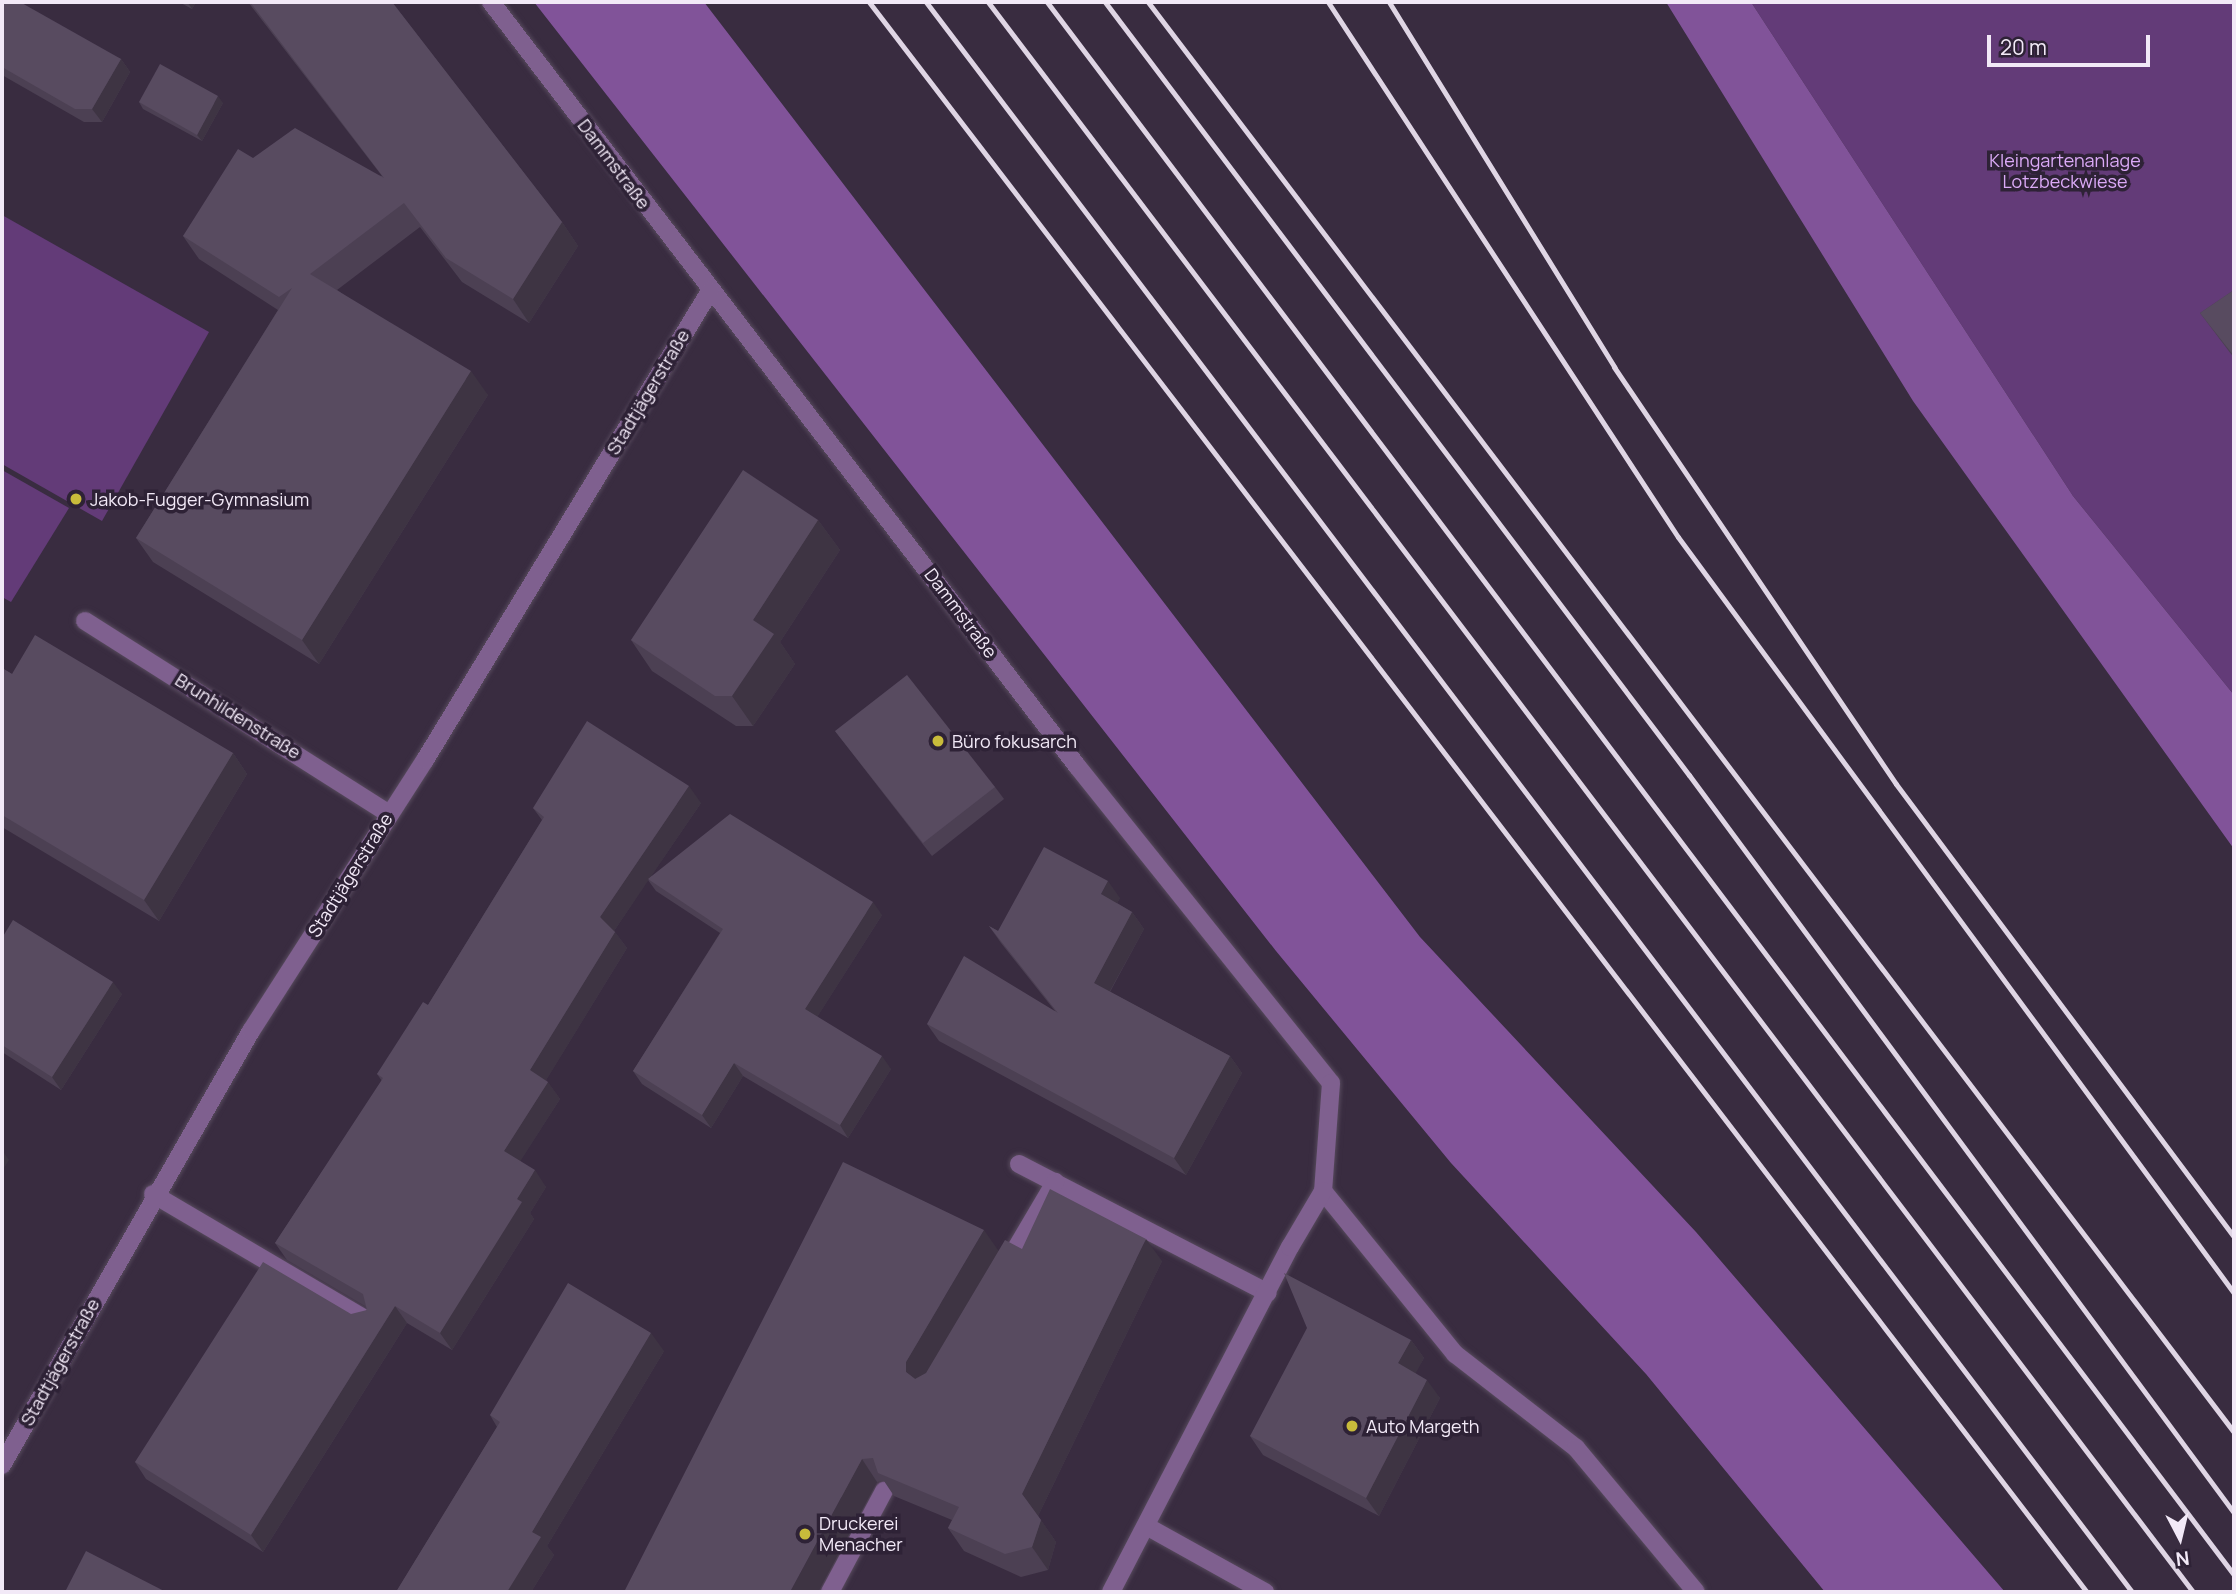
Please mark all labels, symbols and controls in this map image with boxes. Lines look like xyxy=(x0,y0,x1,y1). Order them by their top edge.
scale bar xyxy=(1991,21,2154,65)
text: 20 m xyxy=(2000,33,2047,61)
street label: Dammstraße xyxy=(573,115,655,213)
park label: Kleingartenanlage Lotzbeckwiese xyxy=(1989,150,2141,192)
street label: Stadtjägerstraße xyxy=(602,326,694,458)
place label: Jakob-Fugger-Gymnasium xyxy=(90,488,309,510)
marker: Jakob-Fugger-Gymnasium xyxy=(68,491,84,507)
street label: Dammstraße xyxy=(920,564,1002,662)
street label: Brunhildenstraße xyxy=(171,669,305,763)
place label: Büro fokusarch xyxy=(952,730,1077,752)
marker: Büro fokusarch xyxy=(930,733,946,749)
street label: Stadtjägerstraße xyxy=(303,809,397,941)
street label: Stadtjägerstraße xyxy=(16,1295,104,1429)
place label: Auto Margeth xyxy=(1366,1415,1480,1437)
marker: Auto Margeth xyxy=(1344,1418,1360,1434)
north arrow xyxy=(2145,1503,2215,1573)
place label: Druckerei Menacher xyxy=(819,1513,903,1556)
marker: Druckerei Menacher xyxy=(797,1526,813,1542)
text: N xyxy=(2174,1545,2191,1573)

